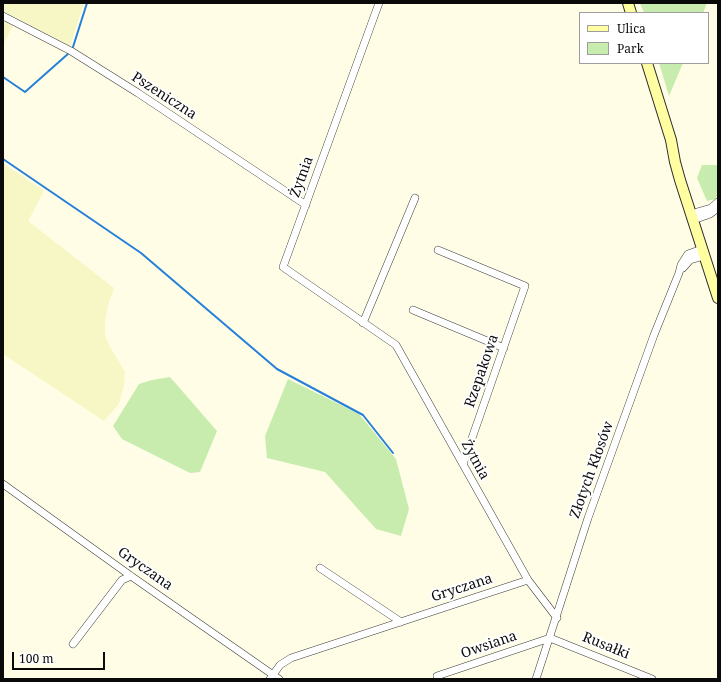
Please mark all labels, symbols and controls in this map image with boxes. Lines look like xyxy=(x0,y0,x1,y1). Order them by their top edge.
legend xyxy=(579,12,709,64)
text: Ulica xyxy=(617,20,646,37)
text: Park xyxy=(617,40,644,57)
street label: Pszeniczna xyxy=(128,69,200,123)
street label: Żytnia xyxy=(287,154,317,200)
street label: Rzepakowa xyxy=(462,332,502,410)
street label: Złotych Kłosów xyxy=(567,419,617,521)
street label: Żytnia xyxy=(457,437,493,483)
street label: Gryczana xyxy=(114,544,176,594)
street label: Gryczana xyxy=(429,570,495,606)
street label: Owsiana xyxy=(459,628,519,662)
street label: Rusałki xyxy=(580,629,632,663)
scale bar xyxy=(14,644,107,670)
text: 100 m xyxy=(19,650,54,667)

